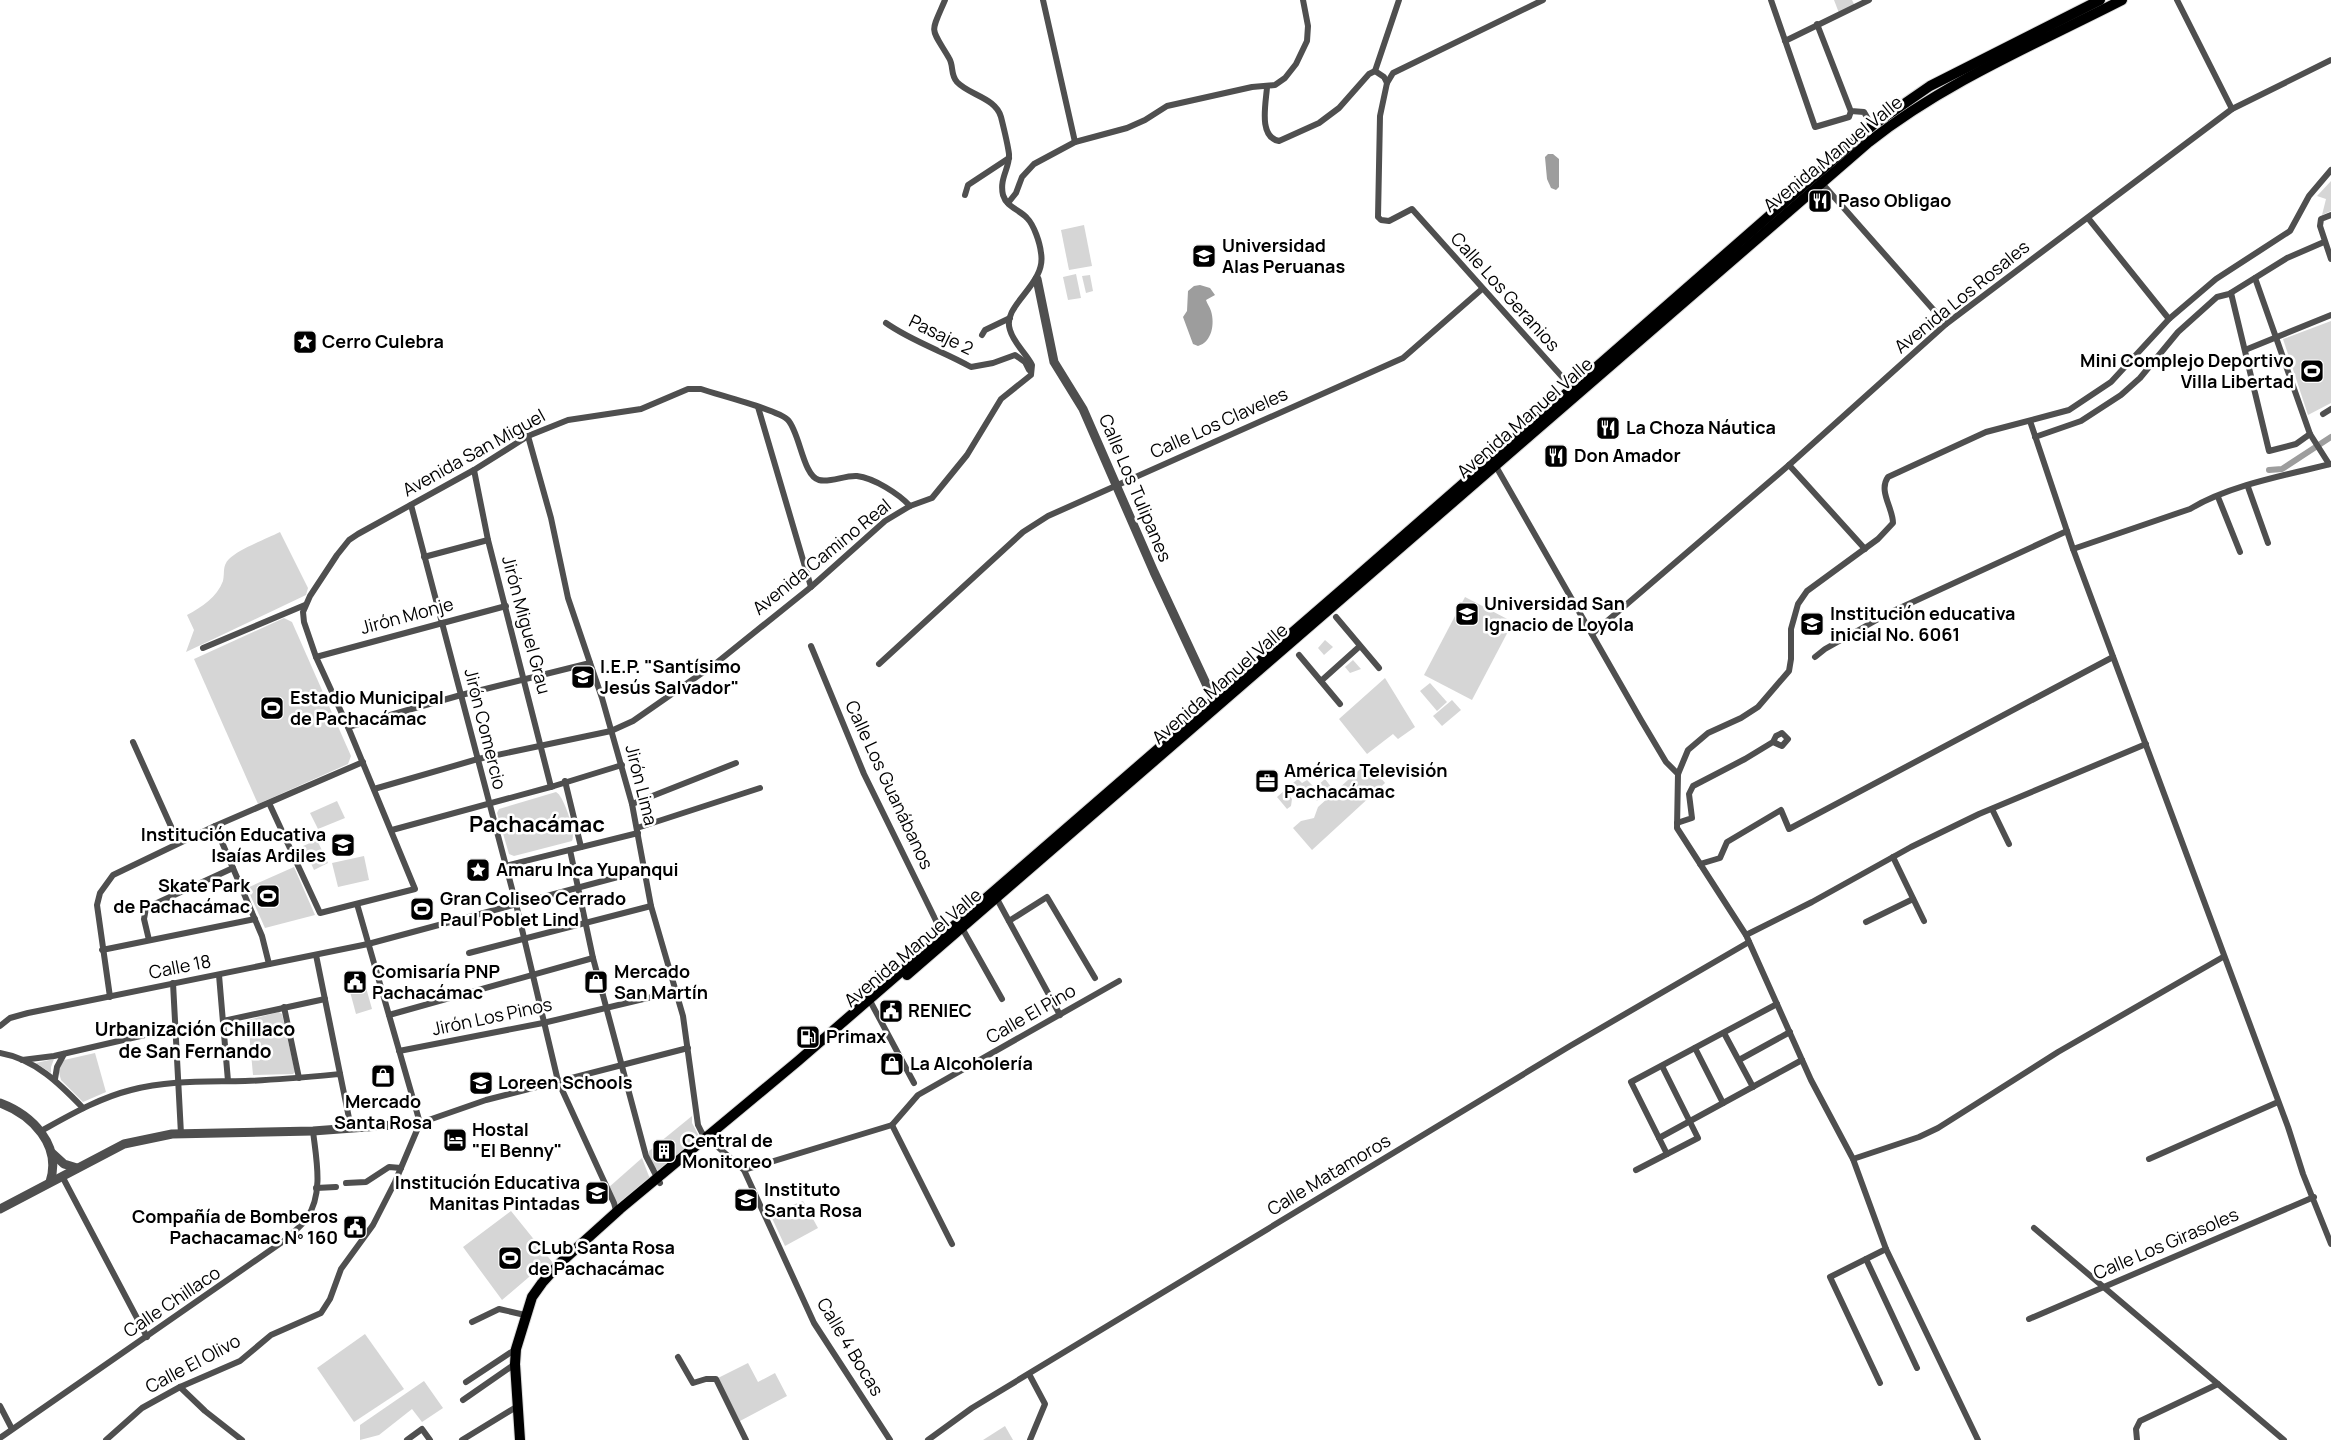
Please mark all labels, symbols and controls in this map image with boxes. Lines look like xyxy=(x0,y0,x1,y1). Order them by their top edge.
street label: Avenida Manuel Valle xyxy=(1758,90,1907,217)
restaurant icon: Paso Obligao xyxy=(1807,188,1833,214)
place label: Paso Obligao xyxy=(1838,188,1951,212)
street label: Calle Los Geranios xyxy=(1446,227,1566,356)
place label: Universidad Alas Peruanas xyxy=(1222,233,1345,278)
street label: Avenida Los Rosales xyxy=(1889,234,2034,358)
school or university icon: Universidad Alas Peruanas xyxy=(1191,243,1217,269)
street label: Pasaje 2 xyxy=(905,308,978,360)
place icon: Cerro Culebra xyxy=(292,329,318,355)
place label: Cerro Culebra xyxy=(322,329,444,353)
place label: Mini Complejo Deportivo Villa Libertad xyxy=(2080,348,2294,393)
street label: Avenida Manuel Valle xyxy=(1451,352,1597,483)
sports icon: Mini Complejo Deportivo Villa Libertad xyxy=(2299,358,2325,384)
street label: Calle Los Claveles xyxy=(1146,381,1291,463)
street label: Avenida San Miguel xyxy=(398,403,549,501)
street label: Calle Los Tulipanes xyxy=(1094,410,1178,565)
restaurant icon: La Choza Náutica xyxy=(1595,415,1621,441)
place label: La Choza Náutica xyxy=(1626,415,1776,439)
restaurant icon: Don Amador xyxy=(1543,443,1569,469)
place label: Don Amador xyxy=(1574,443,1681,467)
street label: Avenida Camino Real xyxy=(747,493,896,620)
street label: Jirón Miguel Grau xyxy=(497,553,557,697)
street label: Jirón Monje xyxy=(358,591,456,639)
place label: Universidad San Ignacio de Loyola xyxy=(1484,591,1634,636)
school or university icon: Universidad San Ignacio de Loyola xyxy=(1454,601,1480,627)
place label: Institución educativa inicial No. 6061 xyxy=(1830,601,2015,646)
school or university icon: Institución educativa inicial No. 6061 xyxy=(1799,611,1825,637)
street label: Avenida Manuel Valle xyxy=(1146,618,1292,749)
place label: I.E.P. "Santísimo Jesús Salvador" xyxy=(600,654,741,699)
school or university icon: I.E.P. "Santísimo Jesús Salvador" xyxy=(570,664,596,690)
street label: Jirón Comercio xyxy=(459,666,513,792)
place label: Estadio Municipal de Pachacámac xyxy=(290,685,444,730)
sports icon: Estadio Municipal de Pachacámac xyxy=(259,695,285,721)
street label: Calle Los Guanábanos xyxy=(840,696,940,873)
street label: Jirón Lima xyxy=(620,742,664,828)
place label: América Televisión Pachacámac xyxy=(1284,758,1448,803)
office icon: América Televisión Pachacámac xyxy=(1254,768,1280,794)
district label: Pachacámac xyxy=(469,809,605,839)
place label: Institución Educativa Isaías Ardiles xyxy=(141,822,326,867)
school or university icon: Institución Educativa Isaías Ardiles xyxy=(330,832,356,858)
place icon: Amaru Inca Yupanqui xyxy=(465,857,491,883)
place label: Amaru Inca Yupanqui xyxy=(496,857,679,881)
place label: Skate Park de Pachacámac xyxy=(113,873,251,918)
sports icon: Skate Park de Pachacámac xyxy=(255,883,281,909)
street label: Avenida Manuel Valle xyxy=(838,883,986,1012)
place label: Gran Coliseo Cerrado Paul Poblet Lind xyxy=(440,886,626,931)
sports icon: Gran Coliseo Cerrado Paul Poblet Lind xyxy=(409,896,435,922)
street label: Calle 18 xyxy=(147,948,213,984)
place label: Comisaría PNP Pachacámac xyxy=(372,959,500,1004)
place label: Mercado San Martín xyxy=(614,959,708,1004)
public building icon: Comisaría PNP Pachacámac xyxy=(342,969,368,995)
shop icon: Mercado San Martín xyxy=(583,969,609,995)
street label: Calle El Pino xyxy=(981,978,1080,1048)
street label: Jirón Los Pinos xyxy=(429,992,554,1040)
public building icon: RENIEC xyxy=(878,998,904,1024)
place label: RENIEC xyxy=(908,998,972,1022)
district label: Urbanización Chillaco de San Fernando xyxy=(95,1016,295,1064)
fuel station icon: Primax xyxy=(795,1024,821,1050)
place label: Primax xyxy=(826,1024,886,1048)
shop icon: La Alcoholería xyxy=(879,1051,905,1077)
place label: La Alcoholería xyxy=(910,1051,1033,1075)
shop icon: Mercado Santa Rosa xyxy=(370,1063,396,1089)
school or university icon: Loreen Schools xyxy=(468,1070,494,1096)
place label: Loreen Schools xyxy=(498,1070,633,1094)
place label: Mercado Santa Rosa xyxy=(334,1089,432,1134)
place label: Hostal "El Benny" xyxy=(472,1117,562,1162)
hotel icon: Hostal "El Benny" xyxy=(442,1127,468,1153)
place label: Central de Monitoreo xyxy=(682,1128,773,1173)
street label: Calle Matamoros xyxy=(1262,1128,1395,1220)
building icon: Central de Monitoreo xyxy=(651,1138,677,1164)
place label: Institución Educativa Manitas Pintadas xyxy=(395,1170,580,1215)
place label: Instituto Santa Rosa xyxy=(764,1177,862,1222)
school or university icon: Institución Educativa Manitas Pintadas xyxy=(584,1180,610,1206)
school or university icon: Instituto Santa Rosa xyxy=(733,1187,759,1213)
street label: Calle Los Girasoles xyxy=(2089,1202,2242,1285)
place label: Compañía de Bomberos Pachacamac Nº 160 xyxy=(132,1204,338,1249)
public building icon: Compañía de Bomberos Pachacamac Nº 160 xyxy=(342,1214,368,1240)
place label: CLub Santa Rosa de Pachacámac xyxy=(528,1235,675,1280)
sports icon: CLub Santa Rosa de Pachacámac xyxy=(497,1245,523,1271)
street label: Calle Chillaco xyxy=(118,1260,225,1342)
street label: Calle 4 Bocas xyxy=(812,1293,890,1400)
street label: Calle El Olivo xyxy=(141,1328,244,1398)

